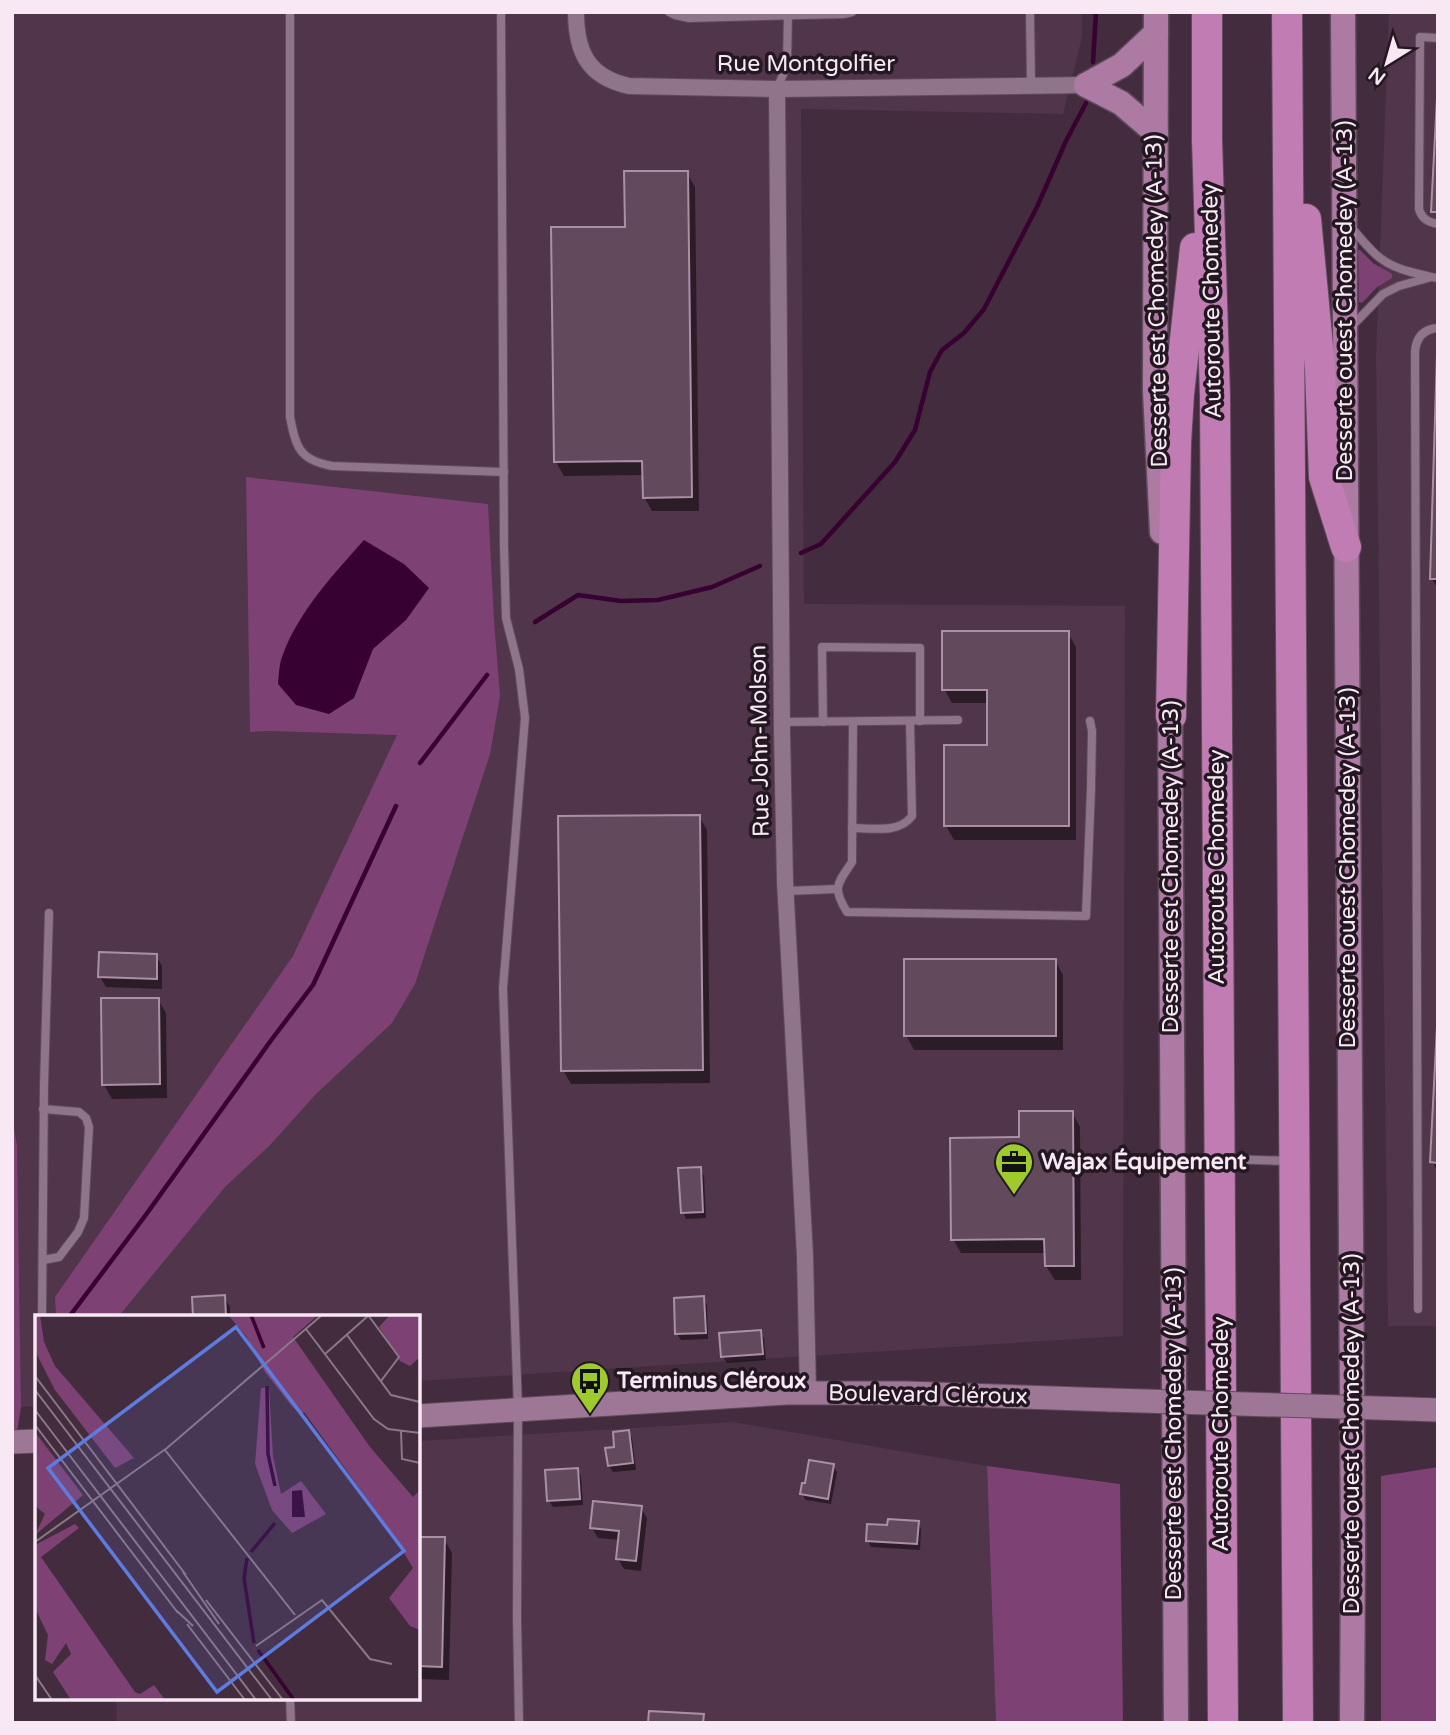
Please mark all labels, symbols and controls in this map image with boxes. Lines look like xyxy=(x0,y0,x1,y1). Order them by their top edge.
north arrow xyxy=(1352,28,1422,98)
street label: Rue Montgolfier xyxy=(717,50,895,78)
text: N xyxy=(1365,62,1390,89)
street label: Desserte ouest Chomedey (A-13) xyxy=(1331,120,1359,482)
street label: Desserte est Chomedey (A-13) xyxy=(1140,134,1174,468)
street label: Autoroute Chomedey xyxy=(1196,183,1228,419)
street label: Rue John-Molson xyxy=(744,645,776,837)
street label: Desserte ouest Chomedey (A-13) xyxy=(1334,687,1362,1049)
street label: Desserte est Chomedey (A-13) xyxy=(1157,700,1185,1034)
street label: Autoroute Chomedey xyxy=(1203,749,1231,985)
office icon: Wajax Équipement xyxy=(993,1141,1035,1196)
place label: Wajax Équipement xyxy=(1041,1148,1246,1176)
street label: Desserte ouest Chomedey (A-13) xyxy=(1338,1253,1366,1615)
street label: Desserte est Chomedey (A-13) xyxy=(1160,1267,1188,1601)
inset map xyxy=(35,1315,420,1700)
street label: Autoroute Chomedey xyxy=(1207,1316,1235,1552)
bus stop icon: Terminus Cléroux xyxy=(569,1360,611,1415)
place label: Terminus Cléroux xyxy=(616,1367,806,1395)
street label: Boulevard Cléroux xyxy=(828,1379,1028,1411)

